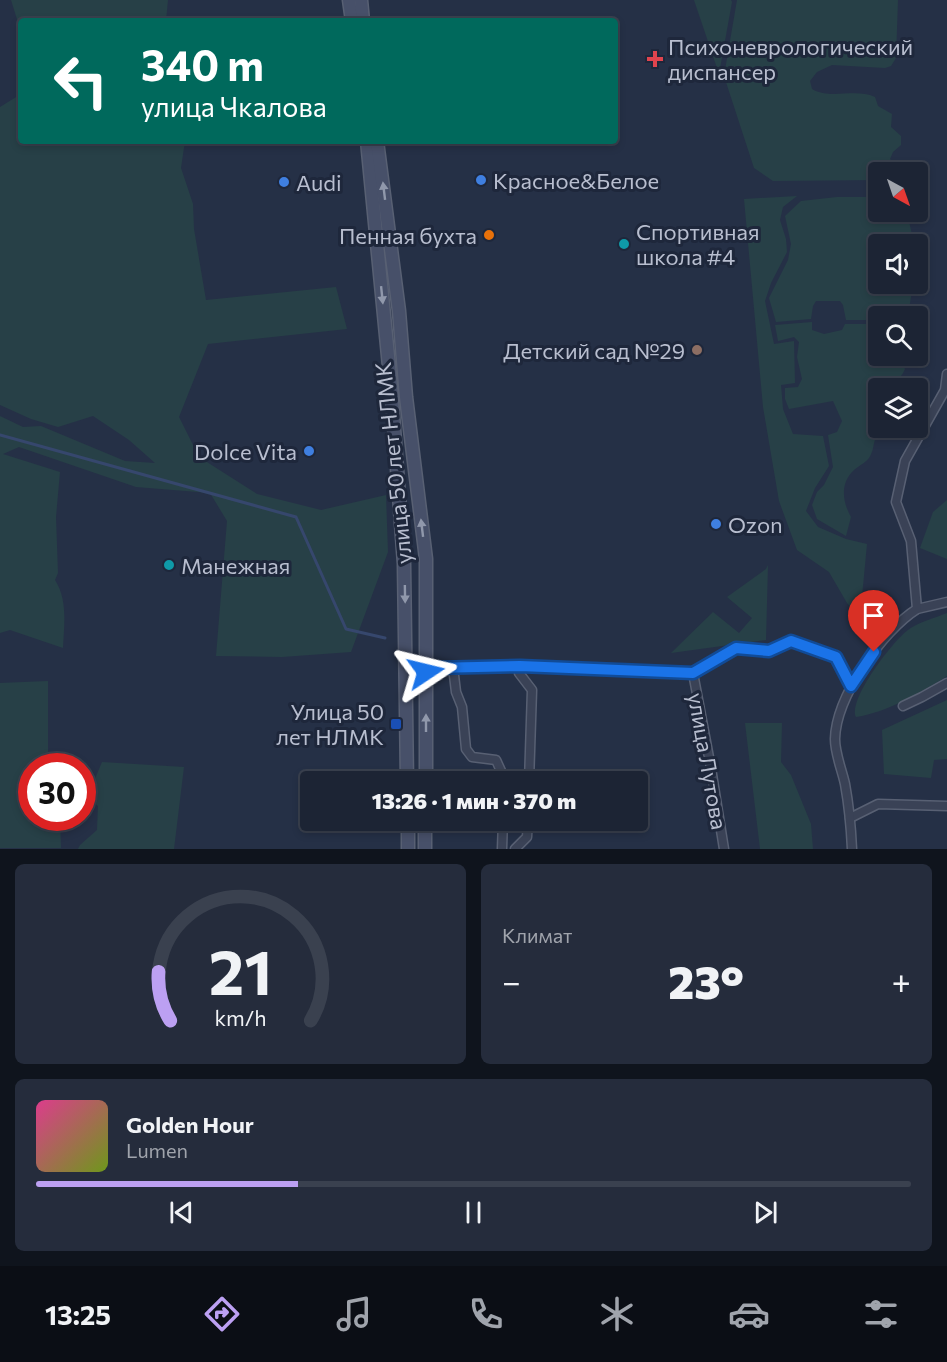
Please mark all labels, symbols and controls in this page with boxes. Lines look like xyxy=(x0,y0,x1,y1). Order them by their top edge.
place label: Психоневрологический диспансер xyxy=(668,33,913,85)
text: 340 m xyxy=(141,38,264,90)
icon: left xyxy=(42,42,120,120)
marker: Психоневрологический диспансер xyxy=(646,50,664,68)
text: улица Чкалова xyxy=(141,90,327,123)
north arrow xyxy=(868,162,928,222)
map controls xyxy=(868,162,928,438)
place label: Красное&Белое xyxy=(493,167,659,194)
place label: Audi xyxy=(296,169,342,196)
marker: Красное&Белое xyxy=(474,173,488,187)
marker: Audi xyxy=(277,175,291,189)
one-way arrow xyxy=(379,182,389,201)
place label: Спортивная школа #4 xyxy=(636,218,760,270)
place label: Пенная бухта xyxy=(339,222,477,249)
marker: Пенная бухта xyxy=(482,228,496,242)
button: sound xyxy=(868,234,928,294)
marker: Спортивная школа #4 xyxy=(617,237,631,251)
one-way arrow xyxy=(377,286,387,305)
button: search xyxy=(868,306,928,366)
place label: Детский сад №29 xyxy=(503,337,685,364)
marker: Детский сад №29 xyxy=(690,343,704,357)
street label: улица 50 лет НЛМК xyxy=(369,360,417,566)
button: layers xyxy=(868,378,928,438)
place label: Dolce Vita xyxy=(194,438,297,465)
marker: Dolce Vita xyxy=(302,444,316,458)
place label: Ozon xyxy=(728,511,783,538)
marker: Ozon xyxy=(709,517,723,531)
one-way arrow xyxy=(417,519,427,538)
place label: Манежная xyxy=(181,552,290,579)
marker: Манежная xyxy=(162,558,176,572)
one-way arrow xyxy=(400,585,409,604)
pin xyxy=(848,590,899,652)
icon: arrive xyxy=(857,599,890,632)
position arrow xyxy=(394,640,458,704)
street label: улица Лутова xyxy=(683,690,733,832)
place label: Улица 50 лет НЛМК xyxy=(276,698,384,750)
one-way arrow xyxy=(421,714,431,733)
marker: Улица 50 лет НЛМК xyxy=(389,717,403,731)
speed limit sign: 30 xyxy=(18,753,96,831)
text: 13:26 · 1 мин · 370 m xyxy=(372,787,576,814)
text: Климат xyxy=(502,923,572,947)
text: 21 xyxy=(209,932,272,1008)
text: 23° xyxy=(668,953,744,1008)
text: − xyxy=(502,960,521,1001)
text: + xyxy=(892,960,911,1001)
text: km/h xyxy=(214,1004,267,1030)
text: Golden Hour xyxy=(126,1111,254,1138)
text: Lumen xyxy=(126,1138,188,1162)
icon: previous xyxy=(165,1196,198,1229)
icon: pause xyxy=(457,1196,490,1229)
icon: next xyxy=(749,1196,782,1229)
icon: directions xyxy=(201,1293,243,1335)
icon: music xyxy=(333,1293,375,1335)
icon: phone xyxy=(465,1293,507,1335)
icon: climate xyxy=(596,1293,638,1335)
icon: car xyxy=(728,1293,770,1335)
icon: filters xyxy=(860,1293,902,1335)
text: 13:25 xyxy=(45,1298,111,1331)

